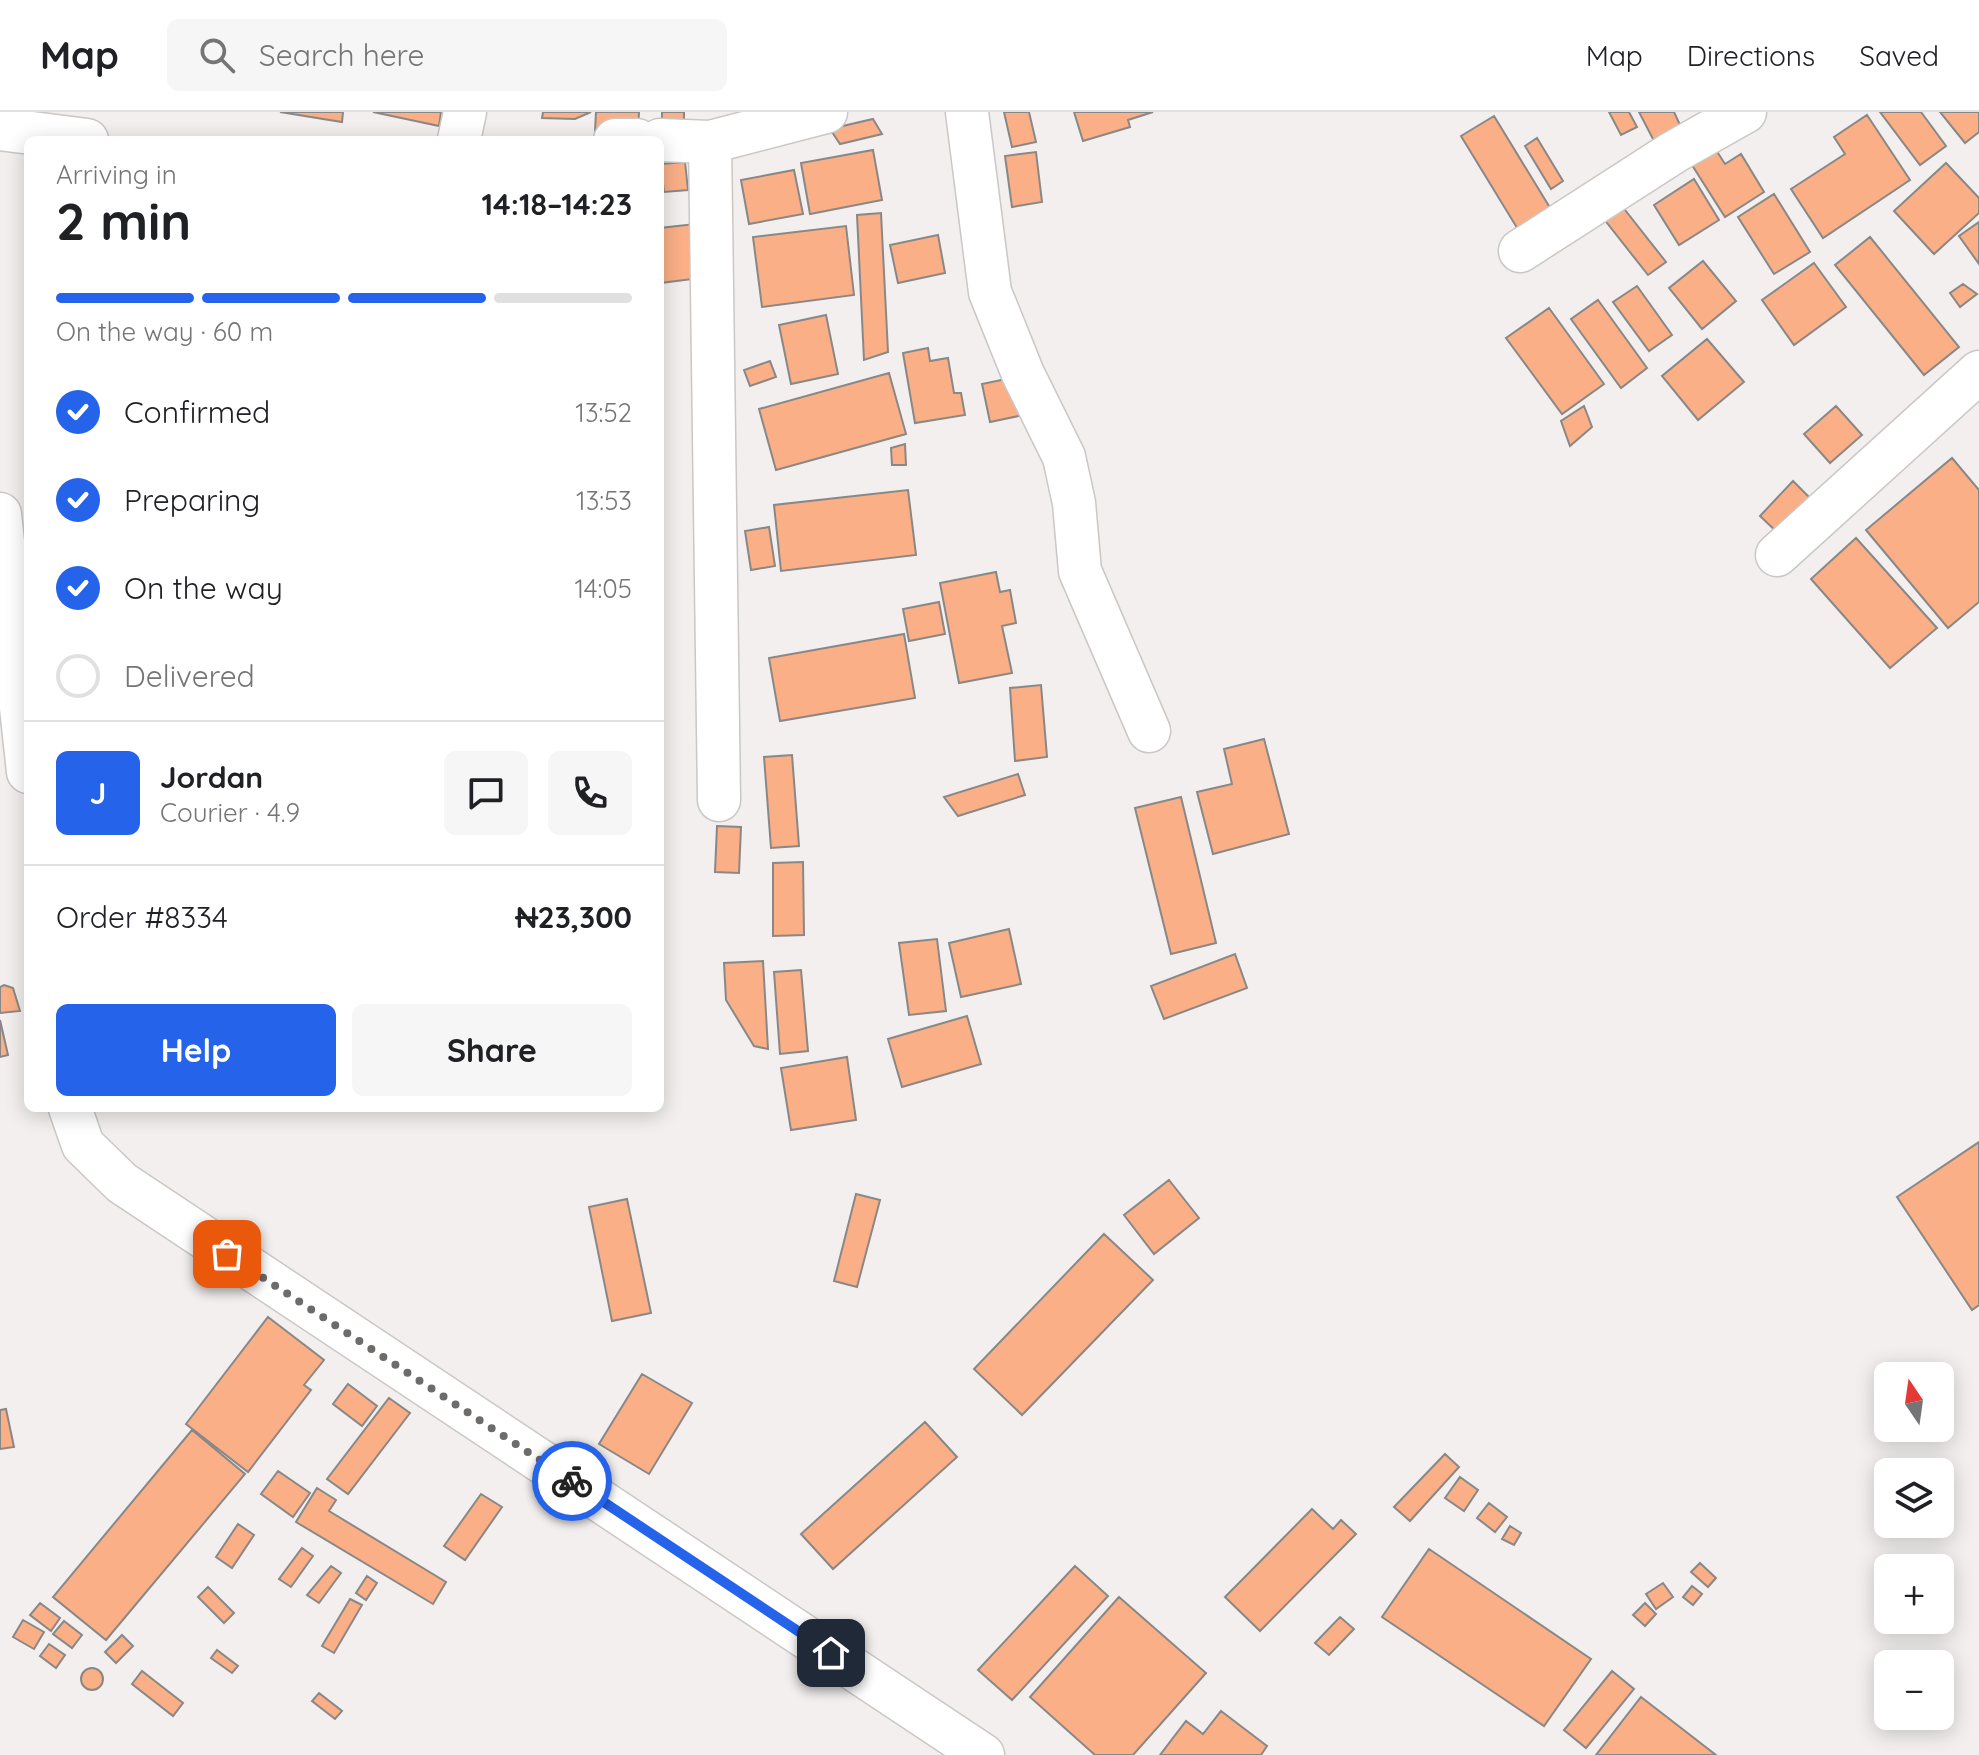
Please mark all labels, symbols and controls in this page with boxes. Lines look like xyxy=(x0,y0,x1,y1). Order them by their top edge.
search box xyxy=(167,19,727,91)
text: Map xyxy=(40,31,119,79)
icon: search xyxy=(195,33,239,77)
text: Search here xyxy=(259,36,424,74)
text: Map xyxy=(1586,38,1643,73)
text: Directions xyxy=(1687,38,1815,73)
text: Saved xyxy=(1859,38,1939,73)
text: Arriving in xyxy=(56,158,177,191)
text: 14:18–14:23 xyxy=(481,185,632,223)
text: 2 min xyxy=(56,188,191,253)
text: On the way · 60 m xyxy=(56,315,273,348)
icon: check xyxy=(56,390,100,434)
text: Confirmed xyxy=(124,393,270,431)
text: 13:52 xyxy=(575,396,632,429)
icon: check xyxy=(56,478,100,522)
text: Preparing xyxy=(124,481,260,519)
text: 13:53 xyxy=(576,484,632,517)
icon: check xyxy=(56,566,100,610)
text: On the way xyxy=(124,569,283,607)
text: 14:05 xyxy=(575,572,632,605)
text: Delivered xyxy=(124,657,255,695)
button: chat xyxy=(444,751,528,835)
button: phone xyxy=(548,751,632,835)
text: Jordan xyxy=(160,758,263,796)
text: J xyxy=(90,774,106,812)
text: Courier · 4.9 xyxy=(160,796,300,829)
text: Order #8334 xyxy=(56,898,228,936)
text: ₦23,300 xyxy=(516,898,632,936)
button: Help xyxy=(56,1004,336,1096)
button: Share xyxy=(352,1004,632,1096)
pin xyxy=(193,1220,261,1288)
icon: bag xyxy=(205,1232,249,1276)
north arrow xyxy=(1874,1362,1954,1442)
map controls xyxy=(1874,1362,1954,1730)
courier xyxy=(532,1441,612,1521)
button: layers xyxy=(1874,1458,1954,1538)
icon: bike xyxy=(550,1459,594,1503)
button: + xyxy=(1874,1554,1954,1634)
pin xyxy=(797,1619,865,1687)
icon: home xyxy=(809,1631,853,1675)
button: − xyxy=(1874,1650,1954,1730)

